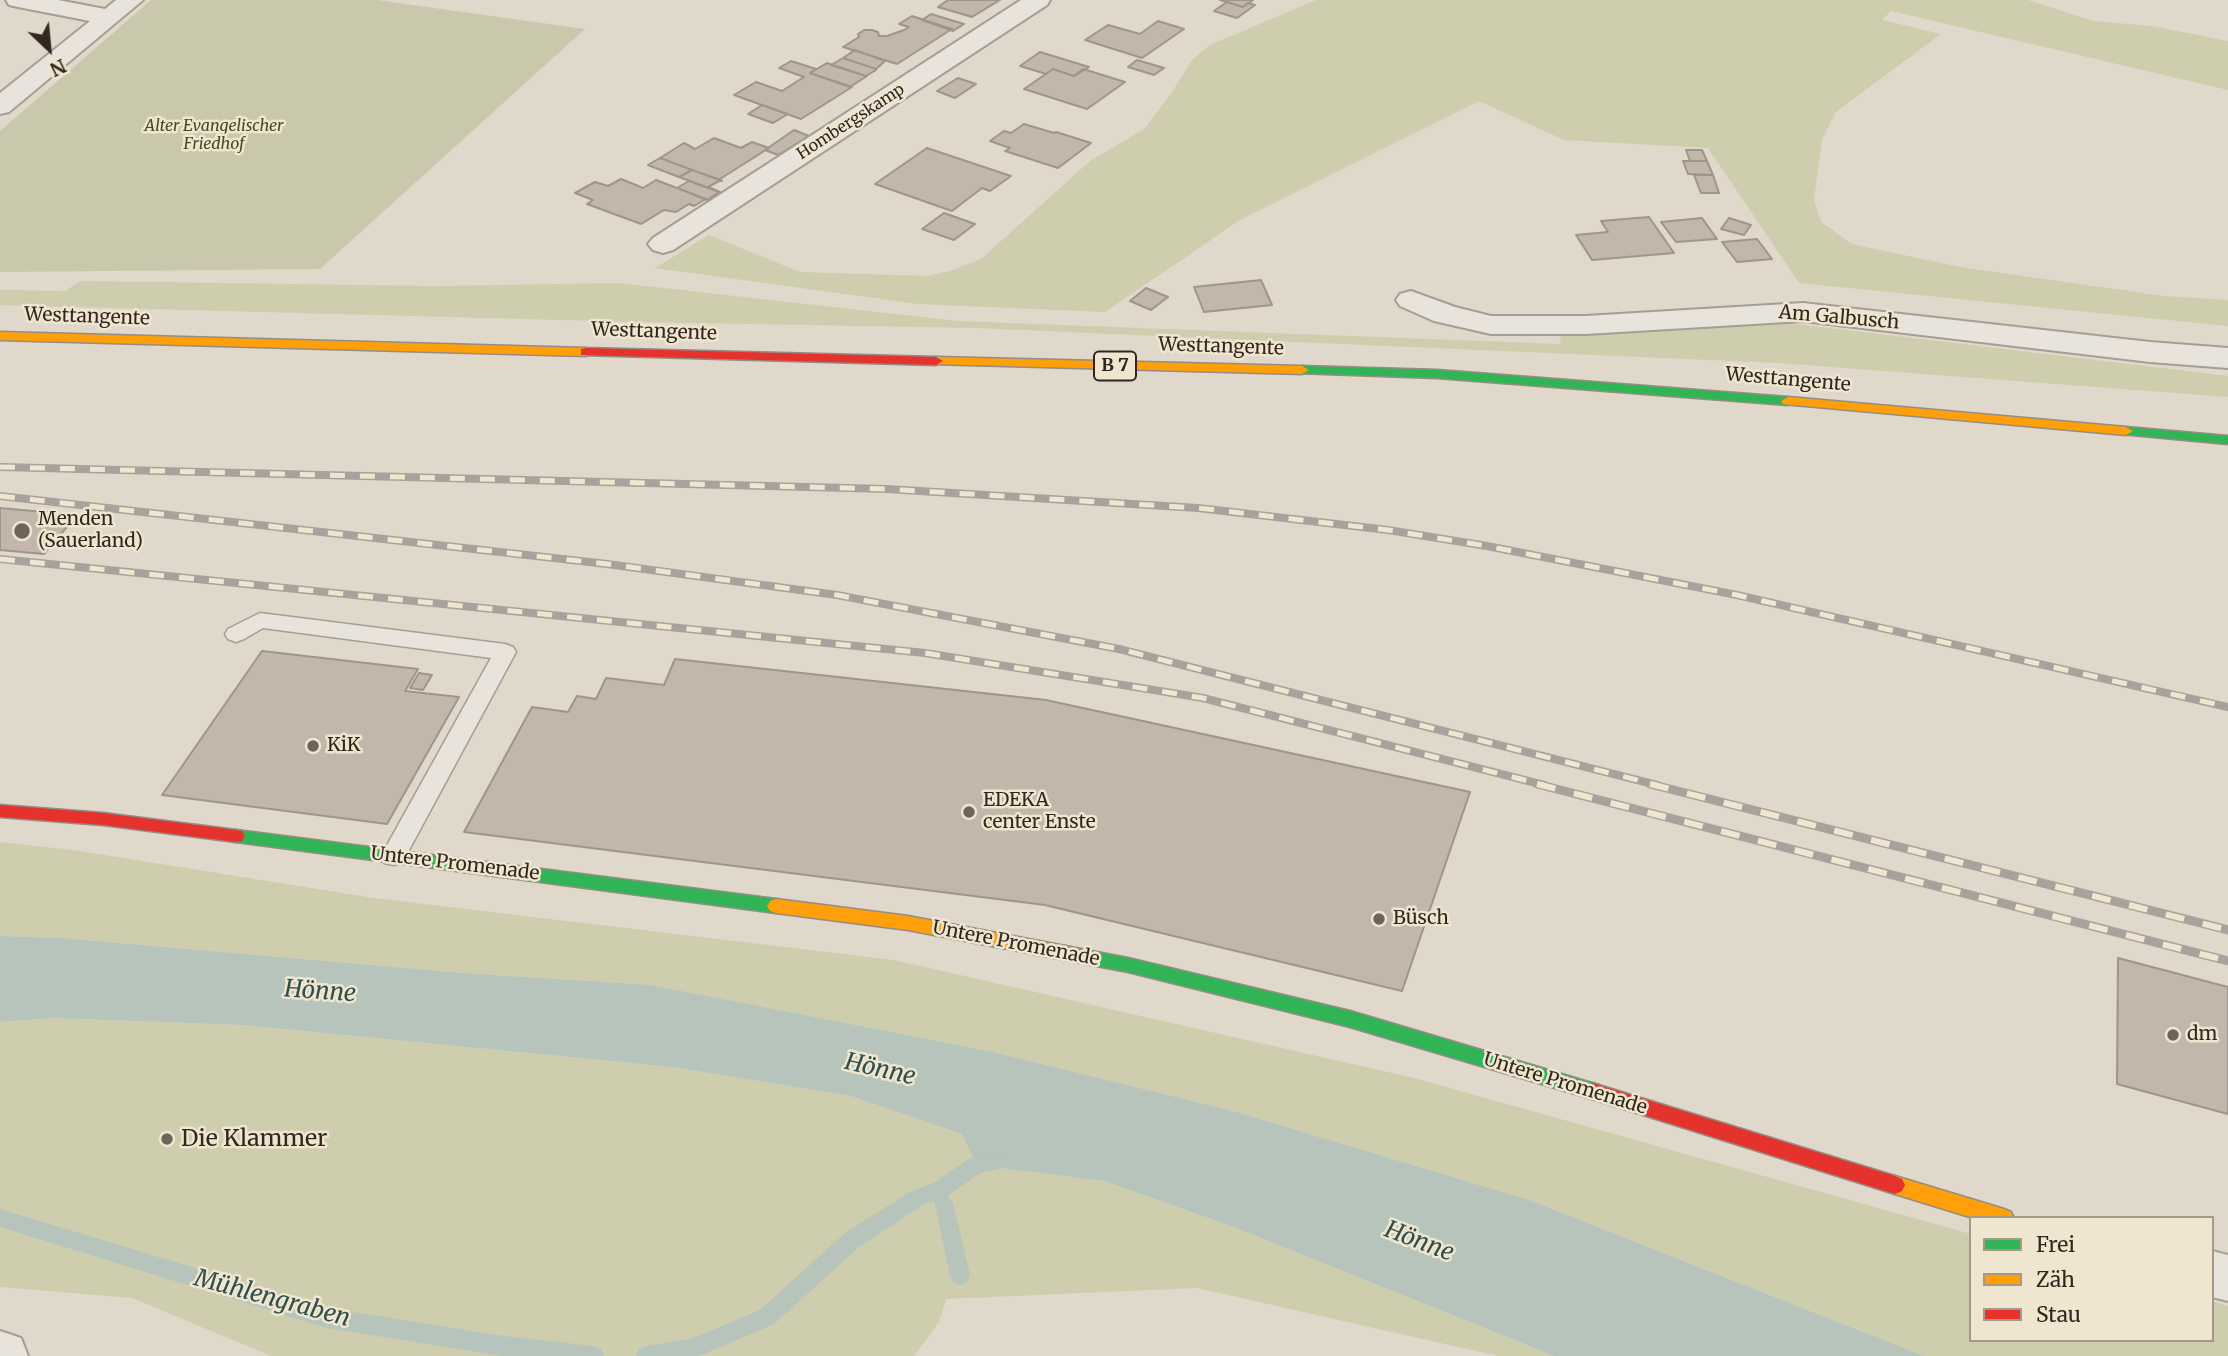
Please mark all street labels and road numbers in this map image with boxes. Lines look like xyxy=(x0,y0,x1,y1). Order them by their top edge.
street label: Hombergskamp xyxy=(794,80,908,164)
street label: Am Galbusch xyxy=(1778,301,1900,335)
street label: Westtangente xyxy=(24,303,150,331)
street label: Westtangente xyxy=(591,318,717,346)
street label: Westtangente xyxy=(1158,333,1284,361)
road number: B 7 xyxy=(1094,352,1136,380)
street label: Westtangente xyxy=(1724,363,1852,397)
street label: Untere Promenade xyxy=(369,842,541,886)
street label: Untere Promenade xyxy=(930,917,1102,971)
street label: Untere Promenade xyxy=(1480,1048,1650,1120)

